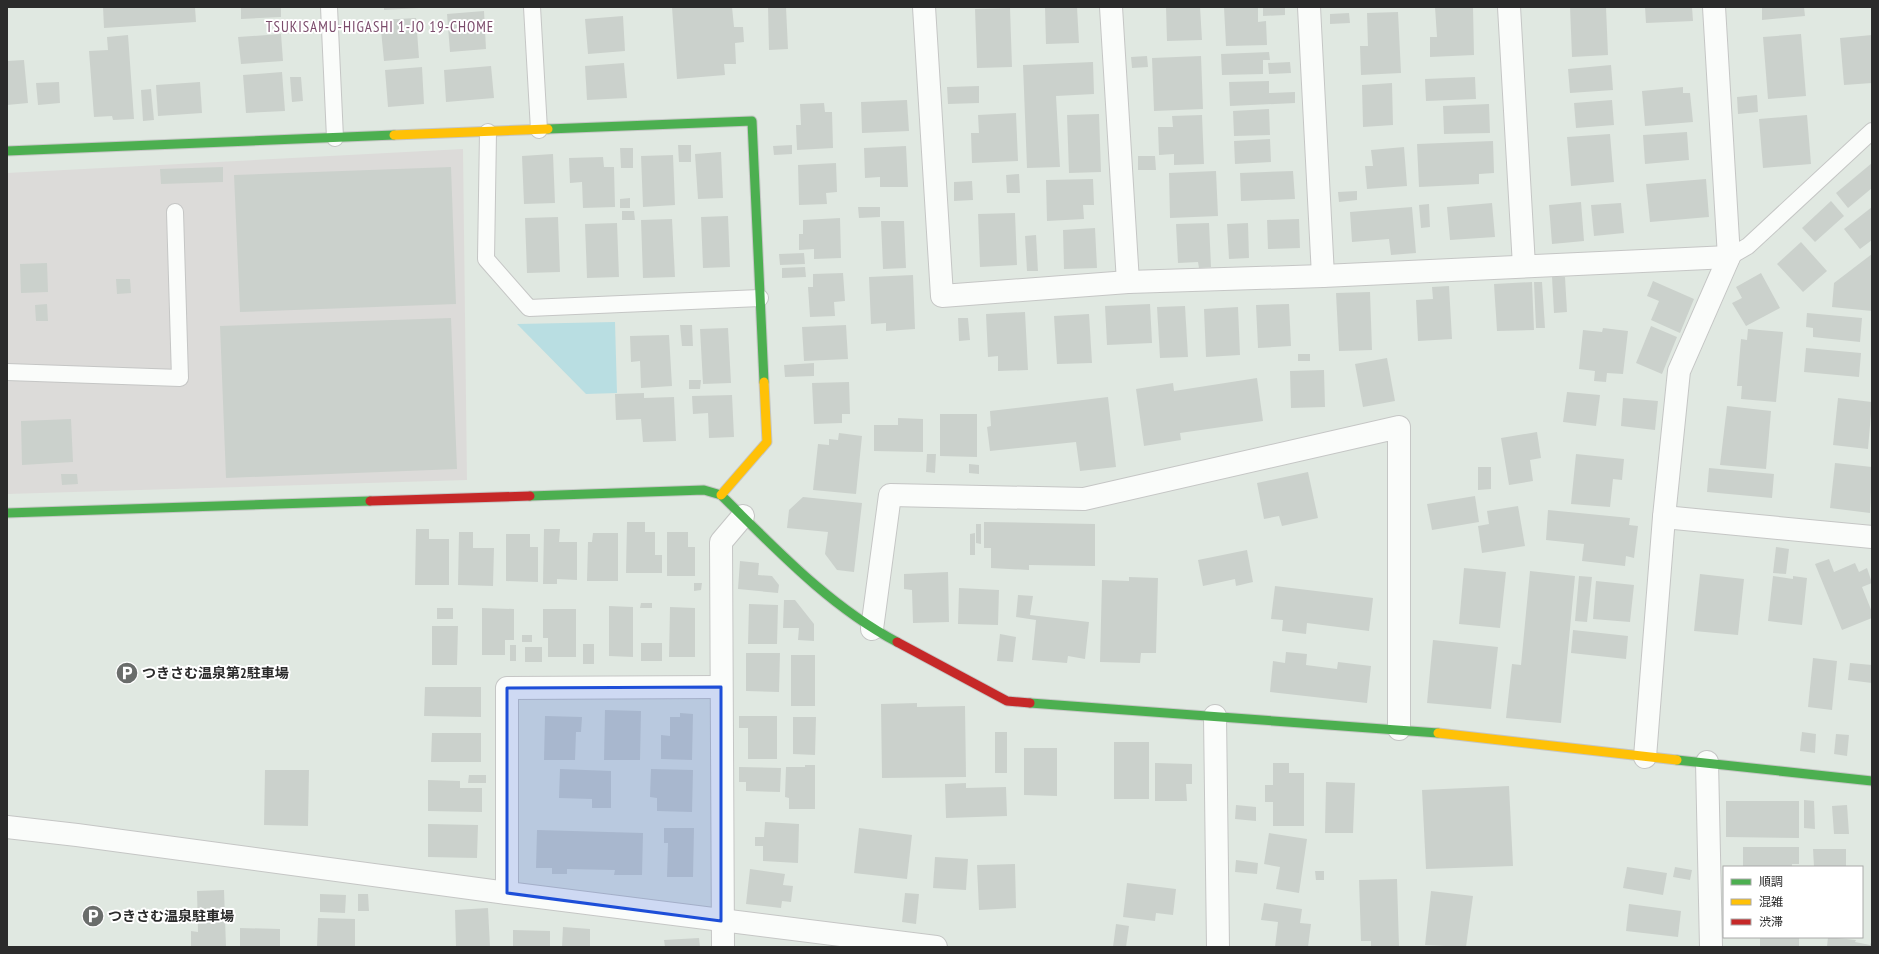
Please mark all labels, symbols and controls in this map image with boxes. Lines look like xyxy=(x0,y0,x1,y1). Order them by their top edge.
district label: TSUKISAMU-HIGASHI 1-JO 19-CHOME xyxy=(266,17,494,36)
parking icon: つきさむ温泉第2駐車場 xyxy=(114,660,140,686)
place label: つきさむ温泉第2駐車場 xyxy=(142,664,289,682)
legend xyxy=(1723,866,1863,938)
text: 順調 xyxy=(1759,874,1783,889)
text: 混雑 xyxy=(1759,894,1783,909)
parking icon: つきさむ温泉駐車場 xyxy=(80,903,106,929)
place label: つきさむ温泉駐車場 xyxy=(108,907,234,925)
text: 渋滞 xyxy=(1759,914,1783,929)

